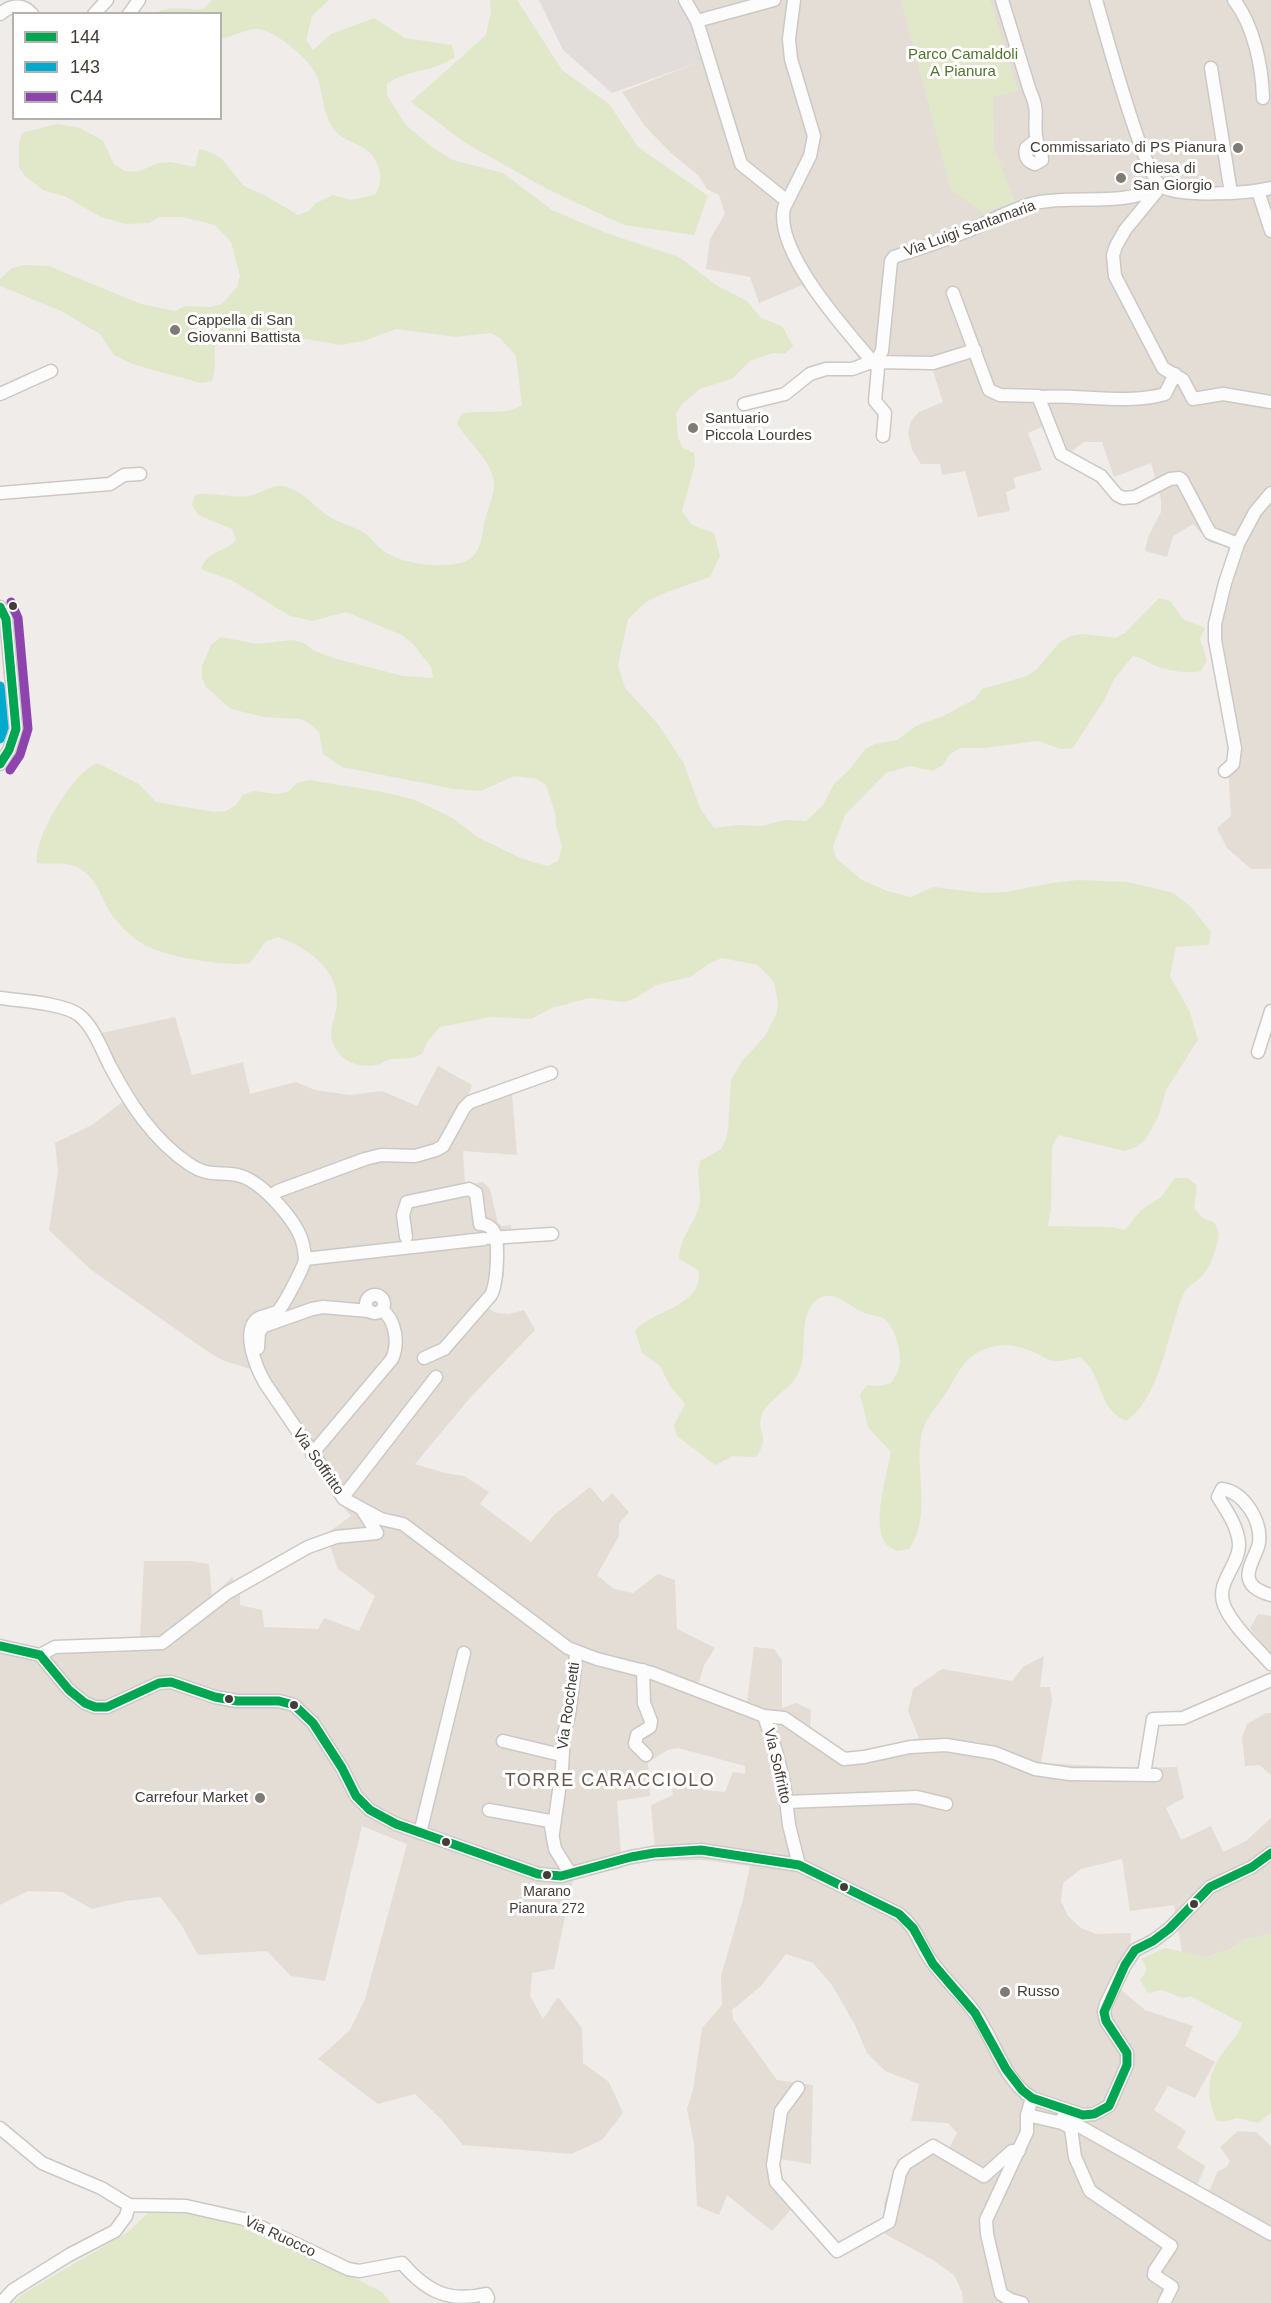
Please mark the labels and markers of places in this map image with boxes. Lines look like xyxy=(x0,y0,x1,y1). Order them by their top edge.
place label: Commissariato di PS Pianura xyxy=(1030,139,1226,157)
marker: Commissariato di PS Pianura xyxy=(1231,141,1245,155)
place label: Chiesa di San Giorgio xyxy=(1133,160,1212,195)
marker: Chiesa di San Giorgio xyxy=(1114,171,1128,185)
place label: Cappella di San Giovanni Battista xyxy=(187,312,300,347)
marker: Cappella di San Giovanni Battista xyxy=(168,323,182,337)
place label: Santuario Piccola Lourdes xyxy=(705,410,812,445)
marker: Santuario Piccola Lourdes xyxy=(686,421,700,435)
unlabelled marker xyxy=(7,600,19,612)
unlabelled marker xyxy=(223,1693,235,1705)
unlabelled marker xyxy=(288,1699,300,1711)
place label: Carrefour Market xyxy=(135,1789,248,1807)
marker: Carrefour Market xyxy=(253,1791,267,1805)
unlabelled marker xyxy=(440,1836,452,1848)
marker: Marano Pianura 272 xyxy=(541,1869,553,1881)
unlabelled marker xyxy=(838,1881,850,1893)
place label: Marano Pianura 272 xyxy=(509,1884,585,1916)
unlabelled marker xyxy=(1188,1898,1200,1910)
place label: Russo xyxy=(1017,1983,1060,2001)
marker: Russo xyxy=(998,1985,1012,1999)

